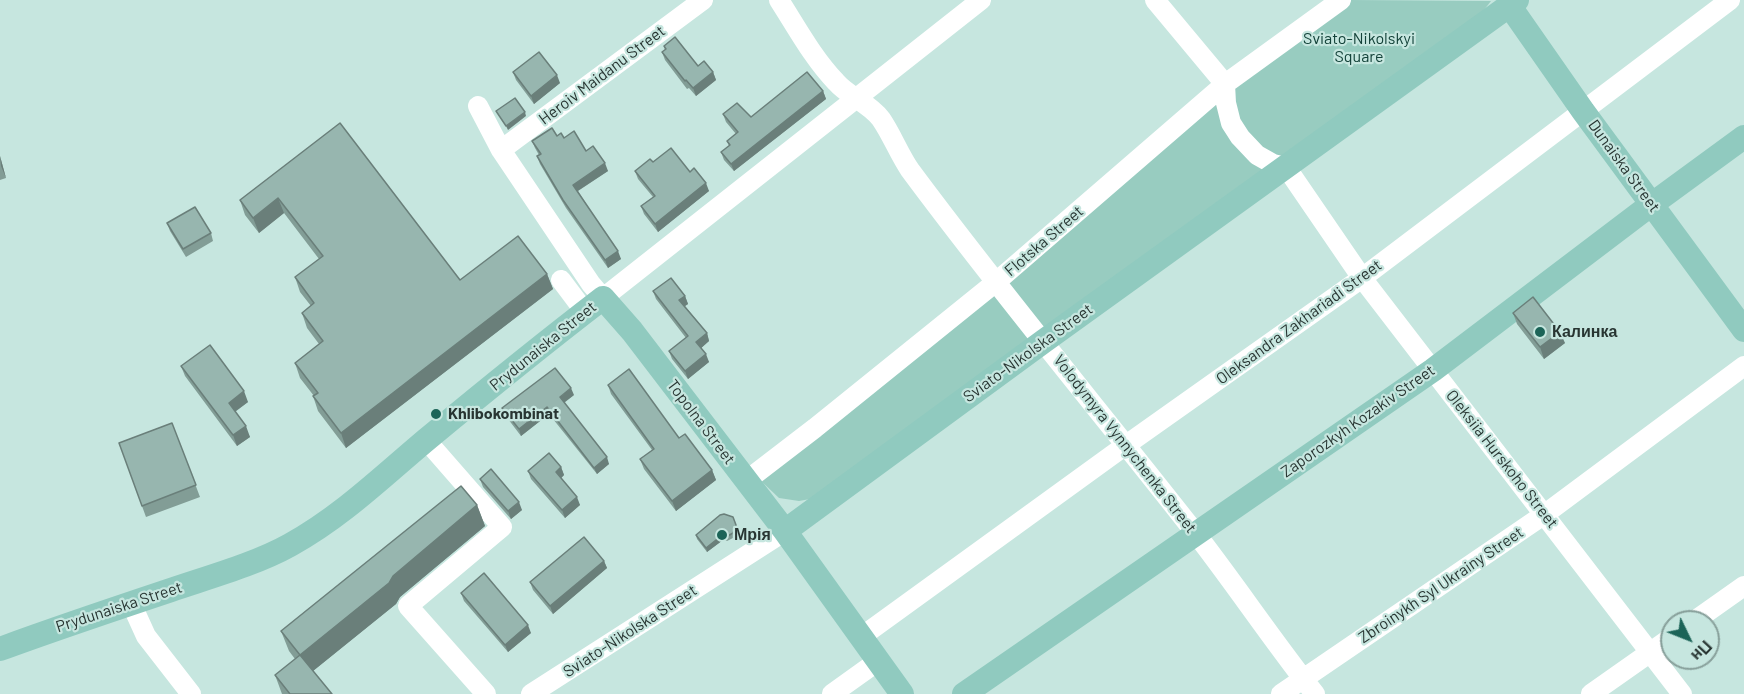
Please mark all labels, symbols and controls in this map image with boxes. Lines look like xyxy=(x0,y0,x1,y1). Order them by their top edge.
street label: Heroiv Maidanu Street xyxy=(535,21,669,129)
park label: Sviato-Nikolskyi Square xyxy=(1303,29,1415,67)
street label: Dunaiska Street xyxy=(1584,116,1664,216)
street label: Flotska Street xyxy=(1001,202,1087,280)
street label: Oleksandra Zakhariadi Street xyxy=(1212,255,1386,389)
street label: Prydunaiska Street xyxy=(486,297,600,395)
street label: Sviato-Nikolska Street xyxy=(960,300,1096,406)
place label: Калинка xyxy=(1552,322,1617,342)
marker: Калинка xyxy=(1533,325,1547,339)
street label: Volodymyra Vynnychenka Street xyxy=(1049,351,1201,537)
street label: Zaporozkyh Kozakiv Street xyxy=(1277,361,1439,481)
street label: Topolna Street xyxy=(663,376,739,468)
street label: Oleksiia Hurskoho Street xyxy=(1442,386,1562,532)
place label: Khlibokombinat xyxy=(448,404,559,424)
marker: Khlibokombinat xyxy=(429,407,443,421)
street label: Zbroinykh Syl Ukrainy Street xyxy=(1355,523,1527,647)
place label: Мрія xyxy=(734,525,771,545)
marker: Мрія xyxy=(715,528,729,542)
street label: Prydunaiska Street xyxy=(53,578,185,636)
street label: Sviato-Nikolska Street xyxy=(560,581,700,681)
north arrow xyxy=(1660,610,1720,670)
text: Пн xyxy=(1688,637,1716,665)

